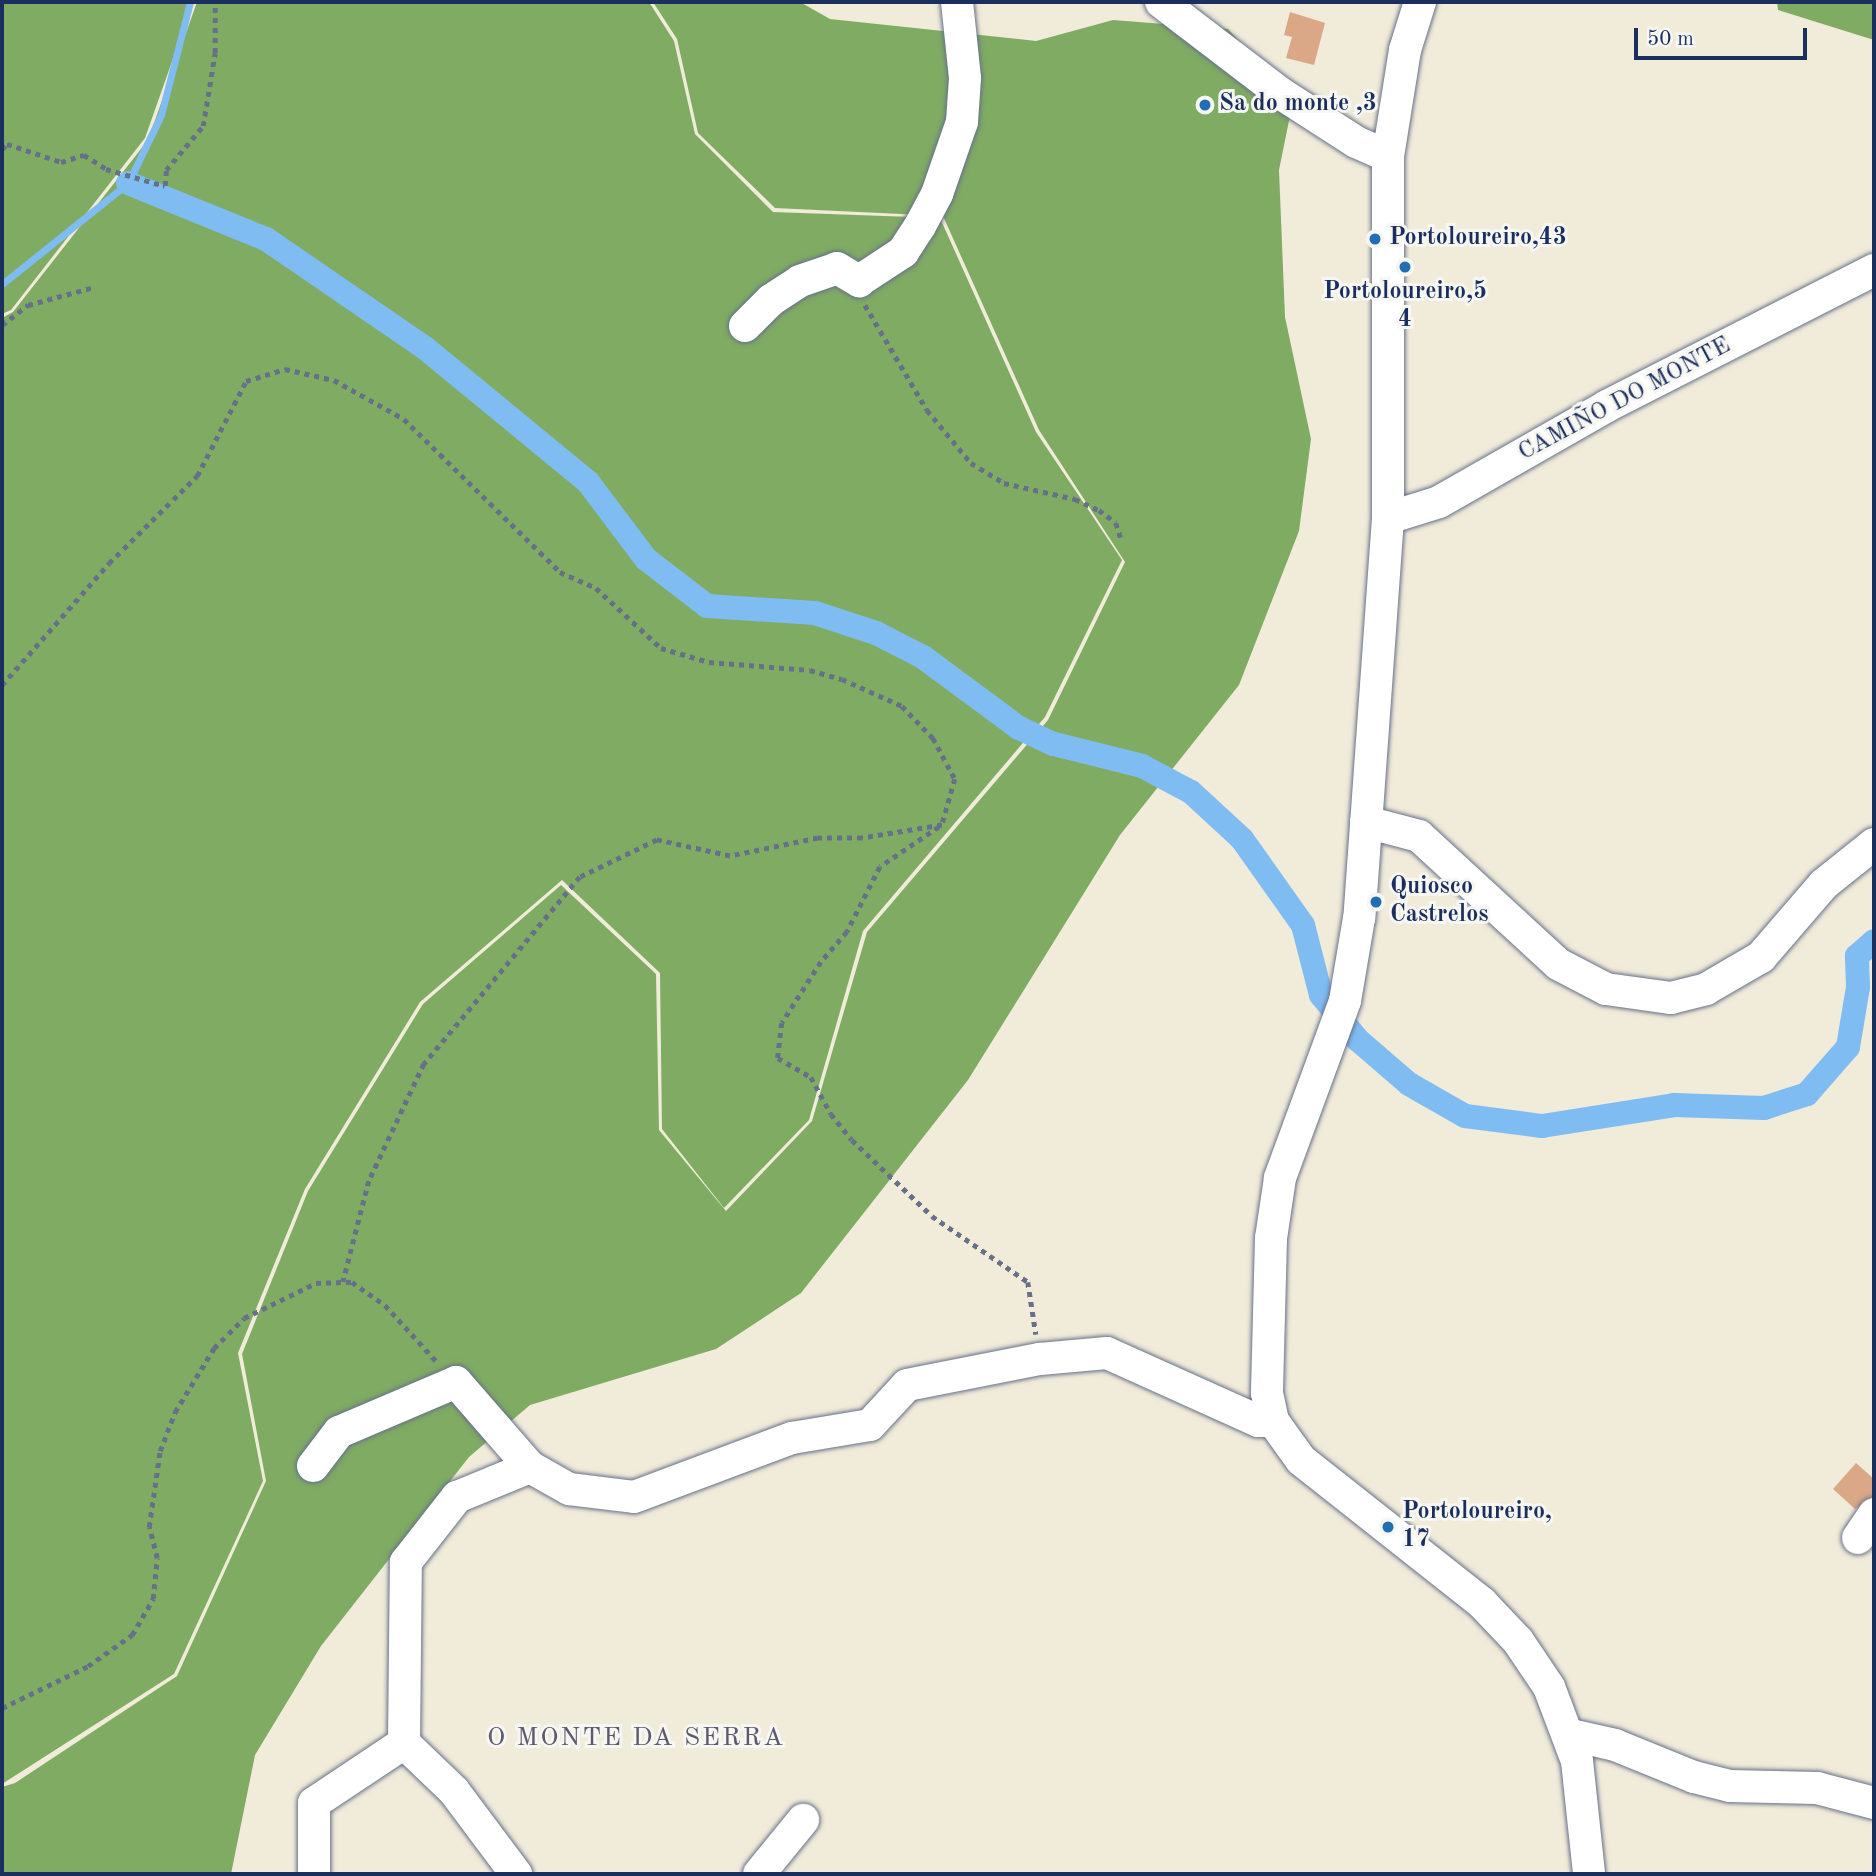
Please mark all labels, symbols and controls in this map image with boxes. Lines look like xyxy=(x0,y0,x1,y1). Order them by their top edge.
scale bar xyxy=(1638,14,1811,58)
text: 50 m xyxy=(1647,29,1694,50)
place label: Sa do monte ,3 xyxy=(1219,91,1377,119)
marker: Sa do monte ,3 xyxy=(1197,97,1213,113)
place label: Portoloureiro,43 xyxy=(1389,225,1567,253)
marker: Portoloureiro,43 xyxy=(1367,231,1383,247)
marker: Portoloureiro,5 4 xyxy=(1397,259,1413,275)
place label: Portoloureiro,5 4 xyxy=(1323,279,1487,335)
street label: CAMIÑO DO MONTE xyxy=(1514,332,1736,468)
place label: Quiosco Castrelos xyxy=(1390,874,1489,930)
marker: Quiosco Castrelos xyxy=(1368,894,1384,910)
place label: Portoloureiro, 17 xyxy=(1402,1499,1552,1555)
marker: Portoloureiro, 17 xyxy=(1380,1519,1396,1535)
district label: O MONTE DA SERRA xyxy=(489,1723,783,1755)

